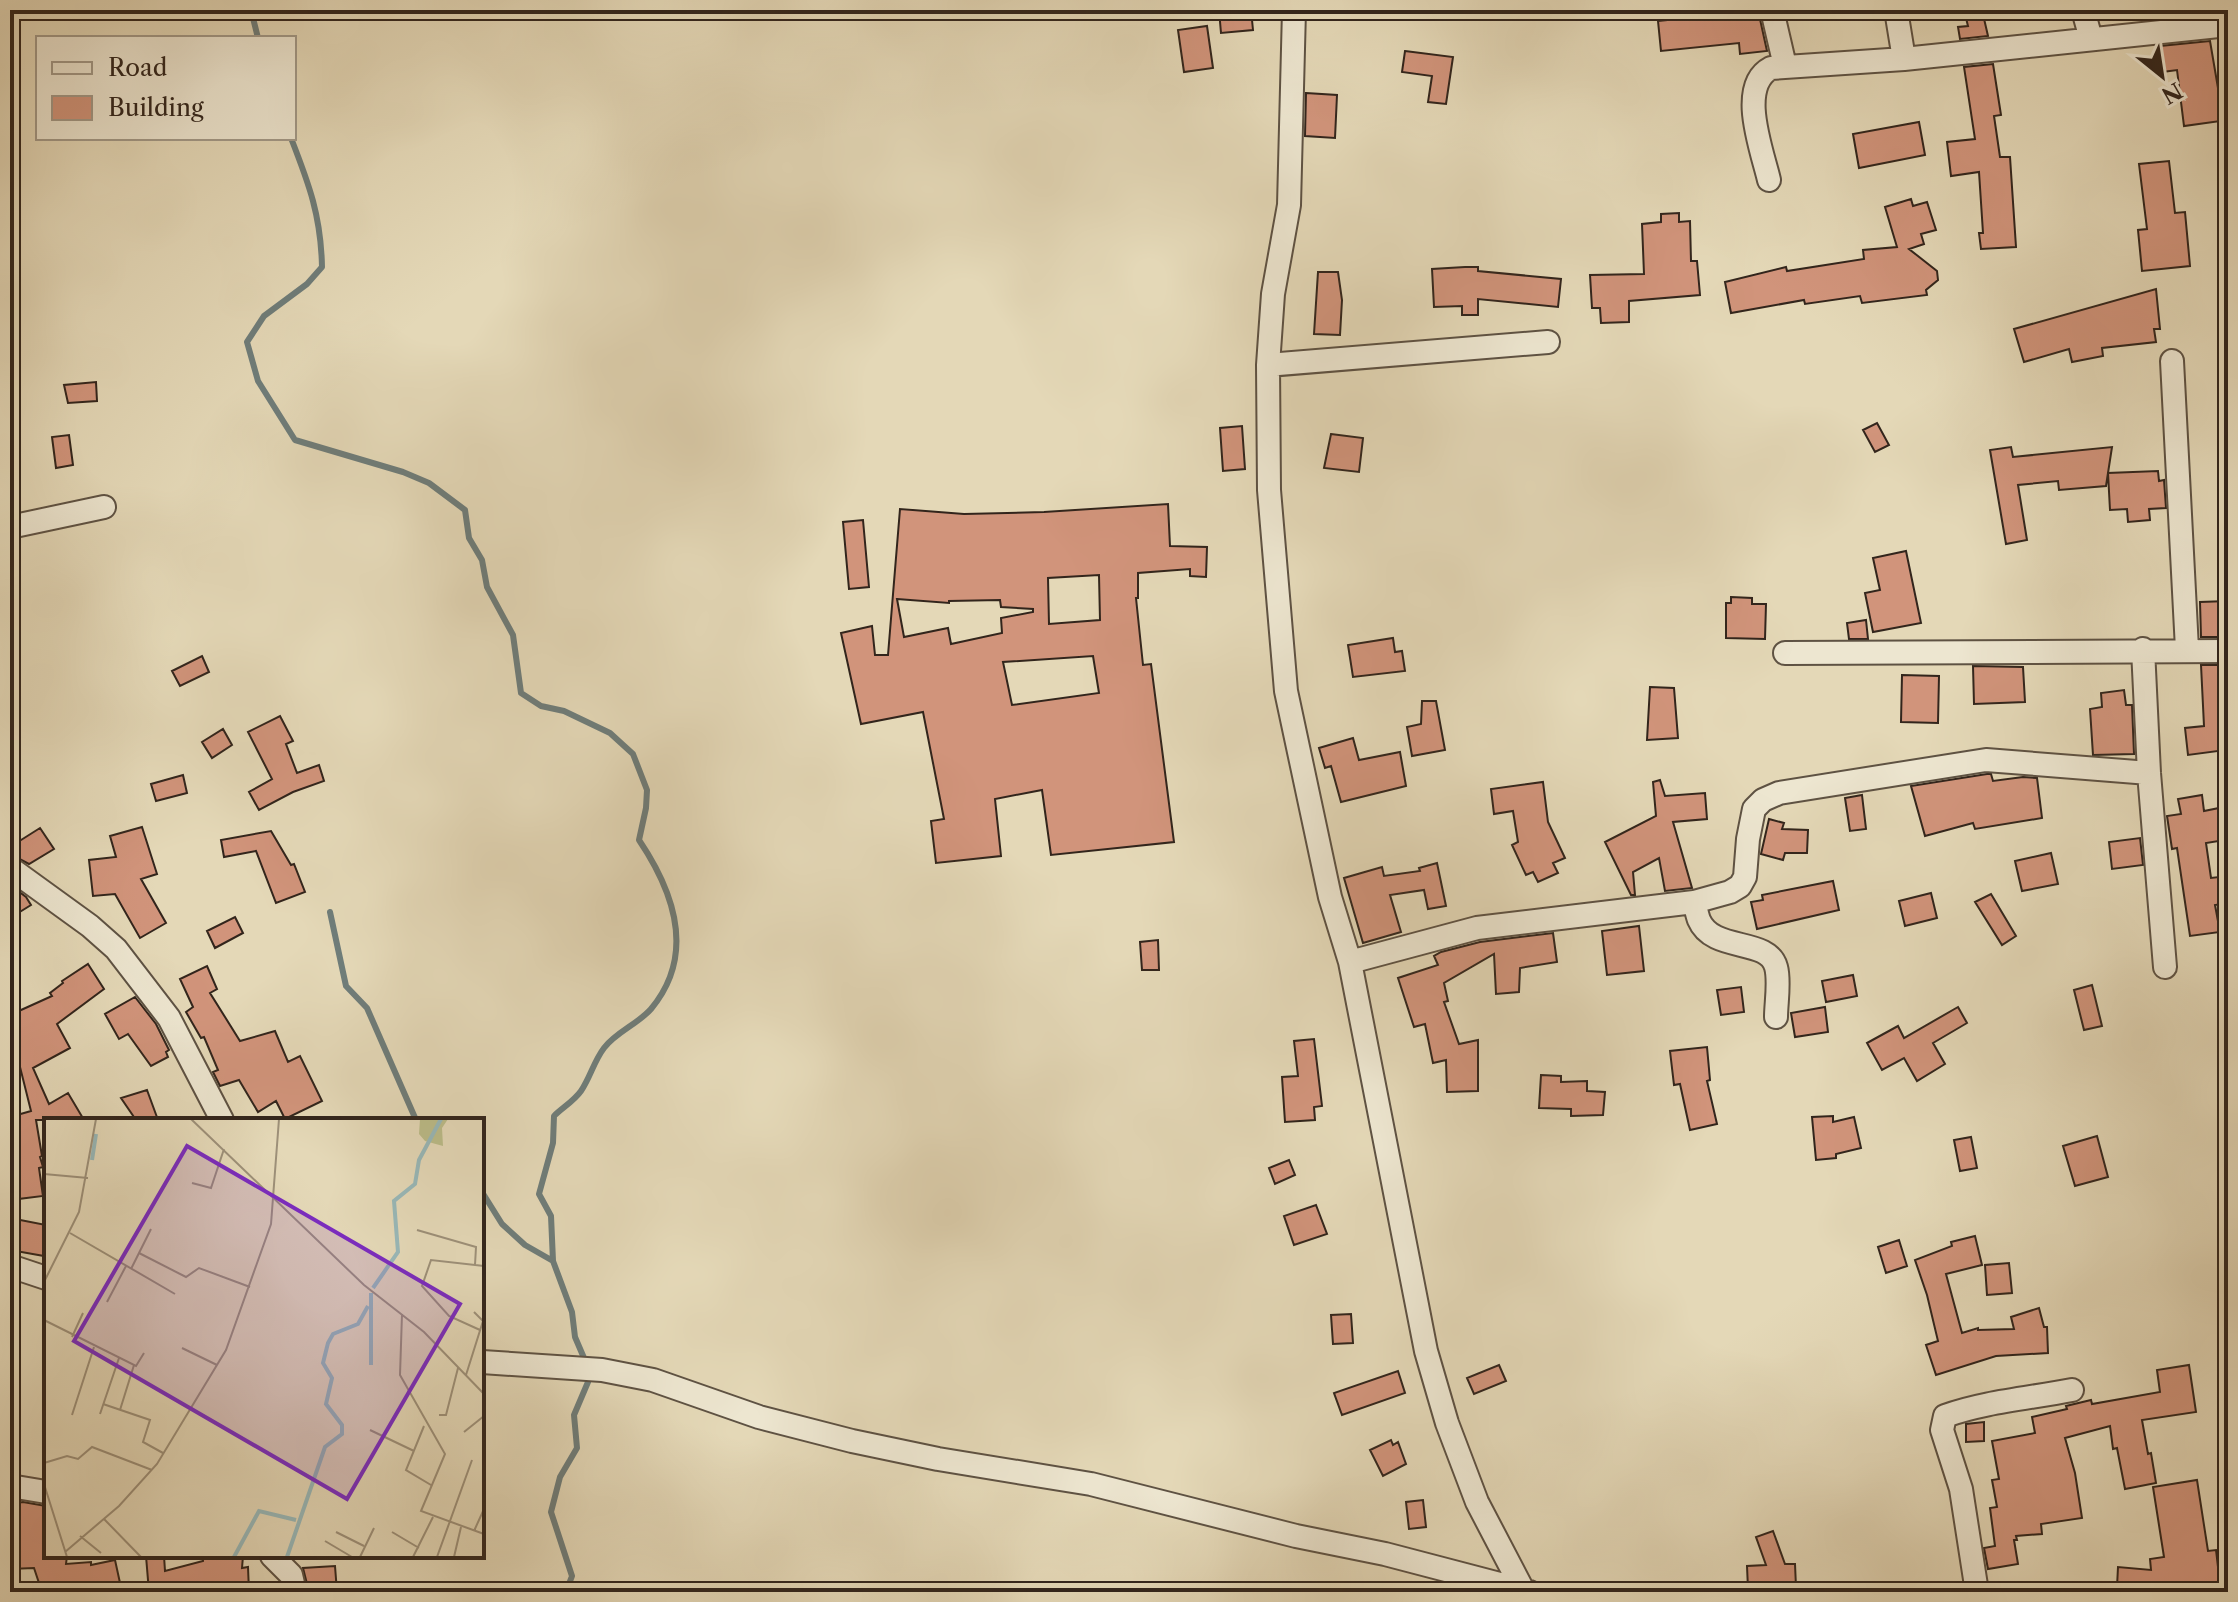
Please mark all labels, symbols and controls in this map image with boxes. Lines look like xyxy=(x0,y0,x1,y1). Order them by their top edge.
legend xyxy=(36,36,296,140)
north arrow xyxy=(2122,36,2202,116)
text: Road xyxy=(108,53,168,82)
text: N xyxy=(2157,76,2187,109)
text: Building xyxy=(108,93,204,122)
inset map xyxy=(44,1118,484,1558)

